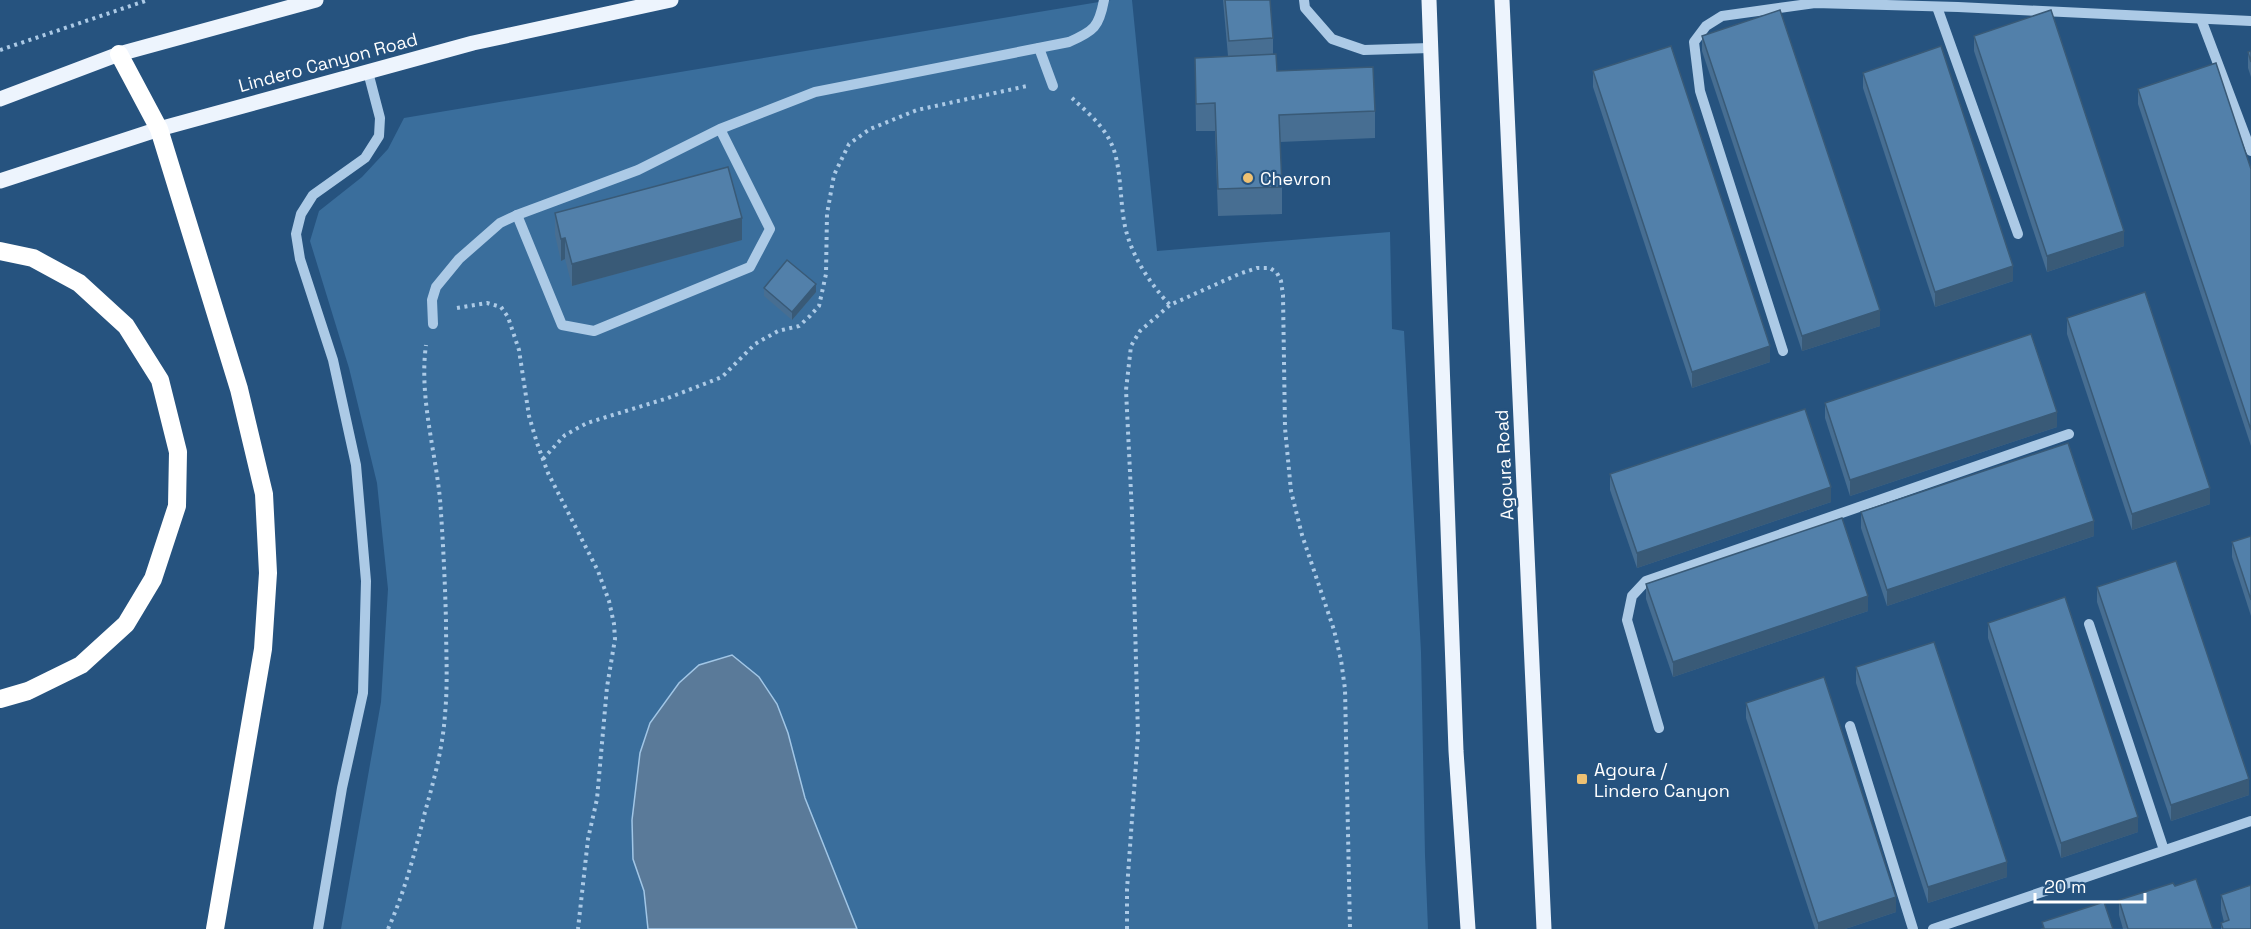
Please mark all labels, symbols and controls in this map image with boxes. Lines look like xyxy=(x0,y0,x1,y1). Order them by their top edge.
street label: Lindero Canyon Road xyxy=(236,27,420,97)
place label: Chevron xyxy=(1260,167,1331,190)
marker: Chevron xyxy=(1241,171,1255,185)
street label: Agoura Road xyxy=(1490,409,1518,521)
place label: Agoura / Lindero Canyon xyxy=(1594,758,1730,802)
marker: Agoura / Lindero Canyon xyxy=(1575,772,1589,786)
scale bar xyxy=(2035,866,2144,904)
text: 20 m xyxy=(2044,875,2087,898)

